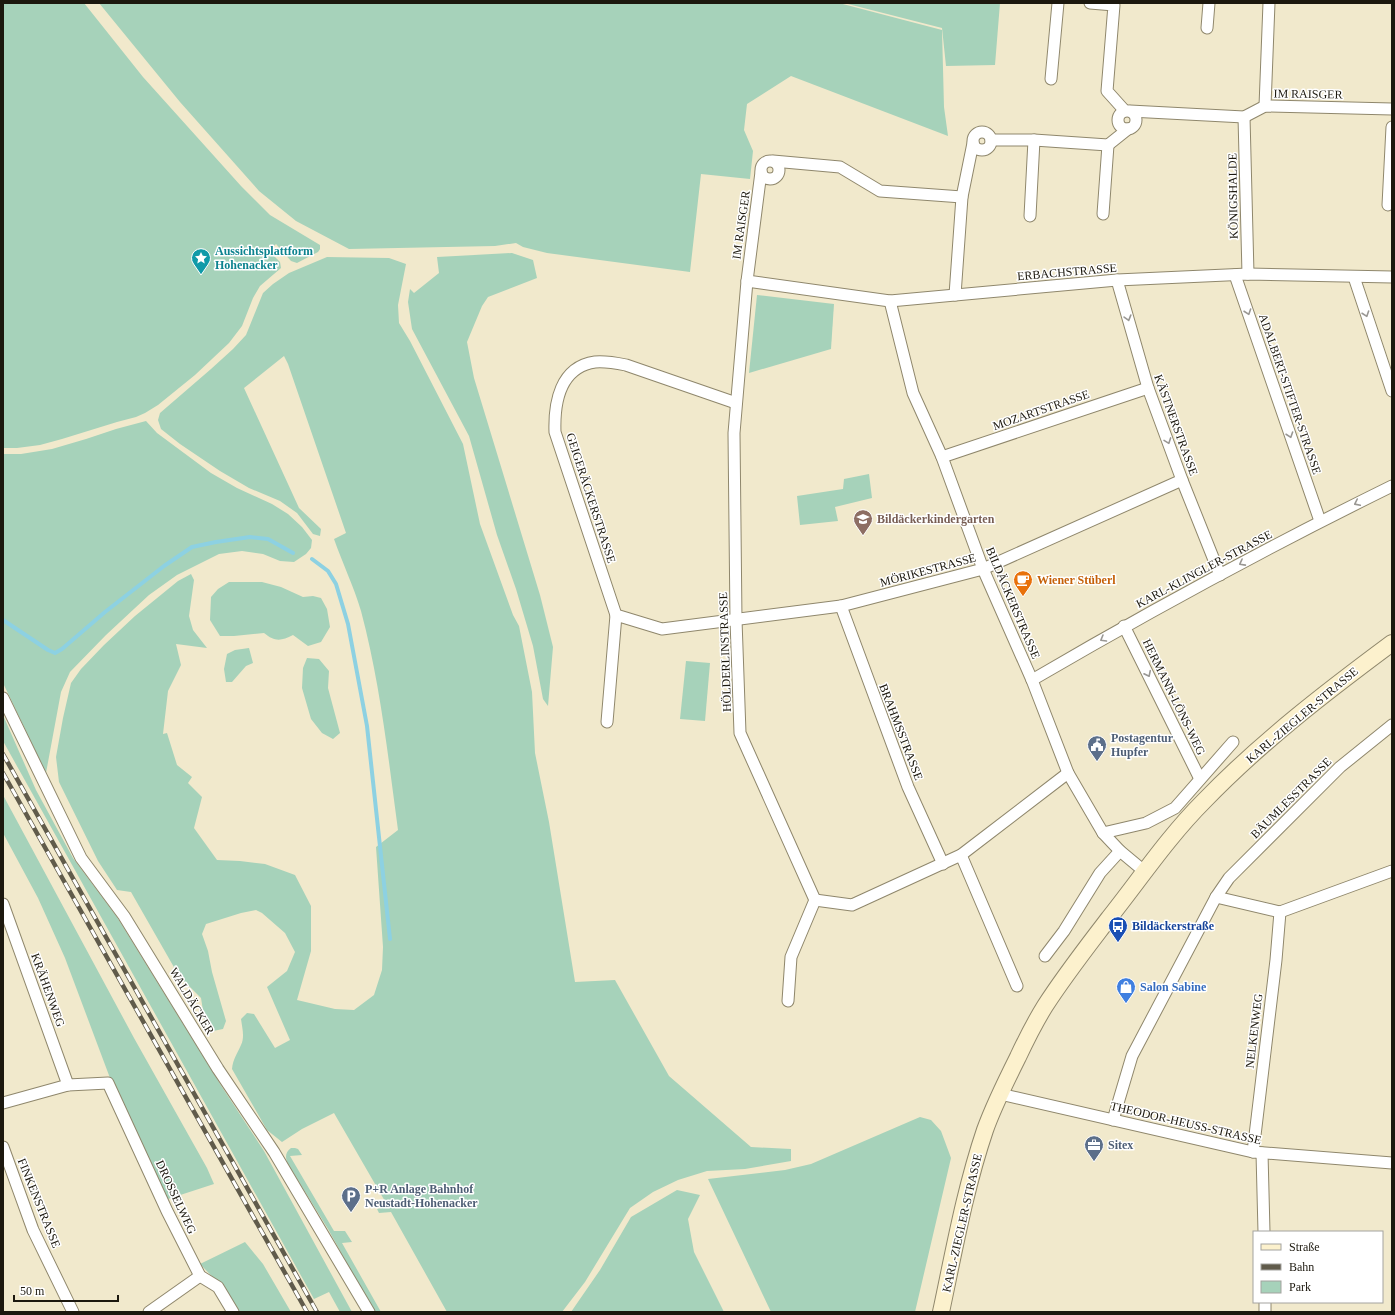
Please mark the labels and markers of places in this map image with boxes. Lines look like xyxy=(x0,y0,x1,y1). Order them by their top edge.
place label: Aussichtsplattform Hohenacker xyxy=(215,244,313,272)
place icon: Aussichtsplattform Hohenacker xyxy=(190,247,212,275)
school or university icon: Bildäckerkindergarten xyxy=(852,508,874,536)
place label: Bildäckerkindergarten xyxy=(877,512,995,526)
cafe icon: Wiener Stüberl xyxy=(1012,569,1034,597)
place label: Wiener Stüberl xyxy=(1037,573,1116,587)
place label: Postagentur Hupfer xyxy=(1111,731,1174,759)
public building icon: Postagentur Hupfer xyxy=(1086,734,1108,762)
bus stop icon: Bildäckerstraße xyxy=(1107,915,1129,943)
place label: Bildäckerstraße xyxy=(1132,919,1215,933)
shop icon: Salon Sabine xyxy=(1115,976,1137,1004)
place label: Salon Sabine xyxy=(1140,980,1207,994)
office icon: Sitex xyxy=(1083,1134,1105,1162)
place label: Sitex xyxy=(1108,1138,1133,1152)
place label: P+R Anlage Bahnhof Neustadt-Hohenacker xyxy=(365,1182,478,1210)
parking icon: P+R Anlage Bahnhof Neustadt-Hohenacker xyxy=(340,1185,362,1213)

